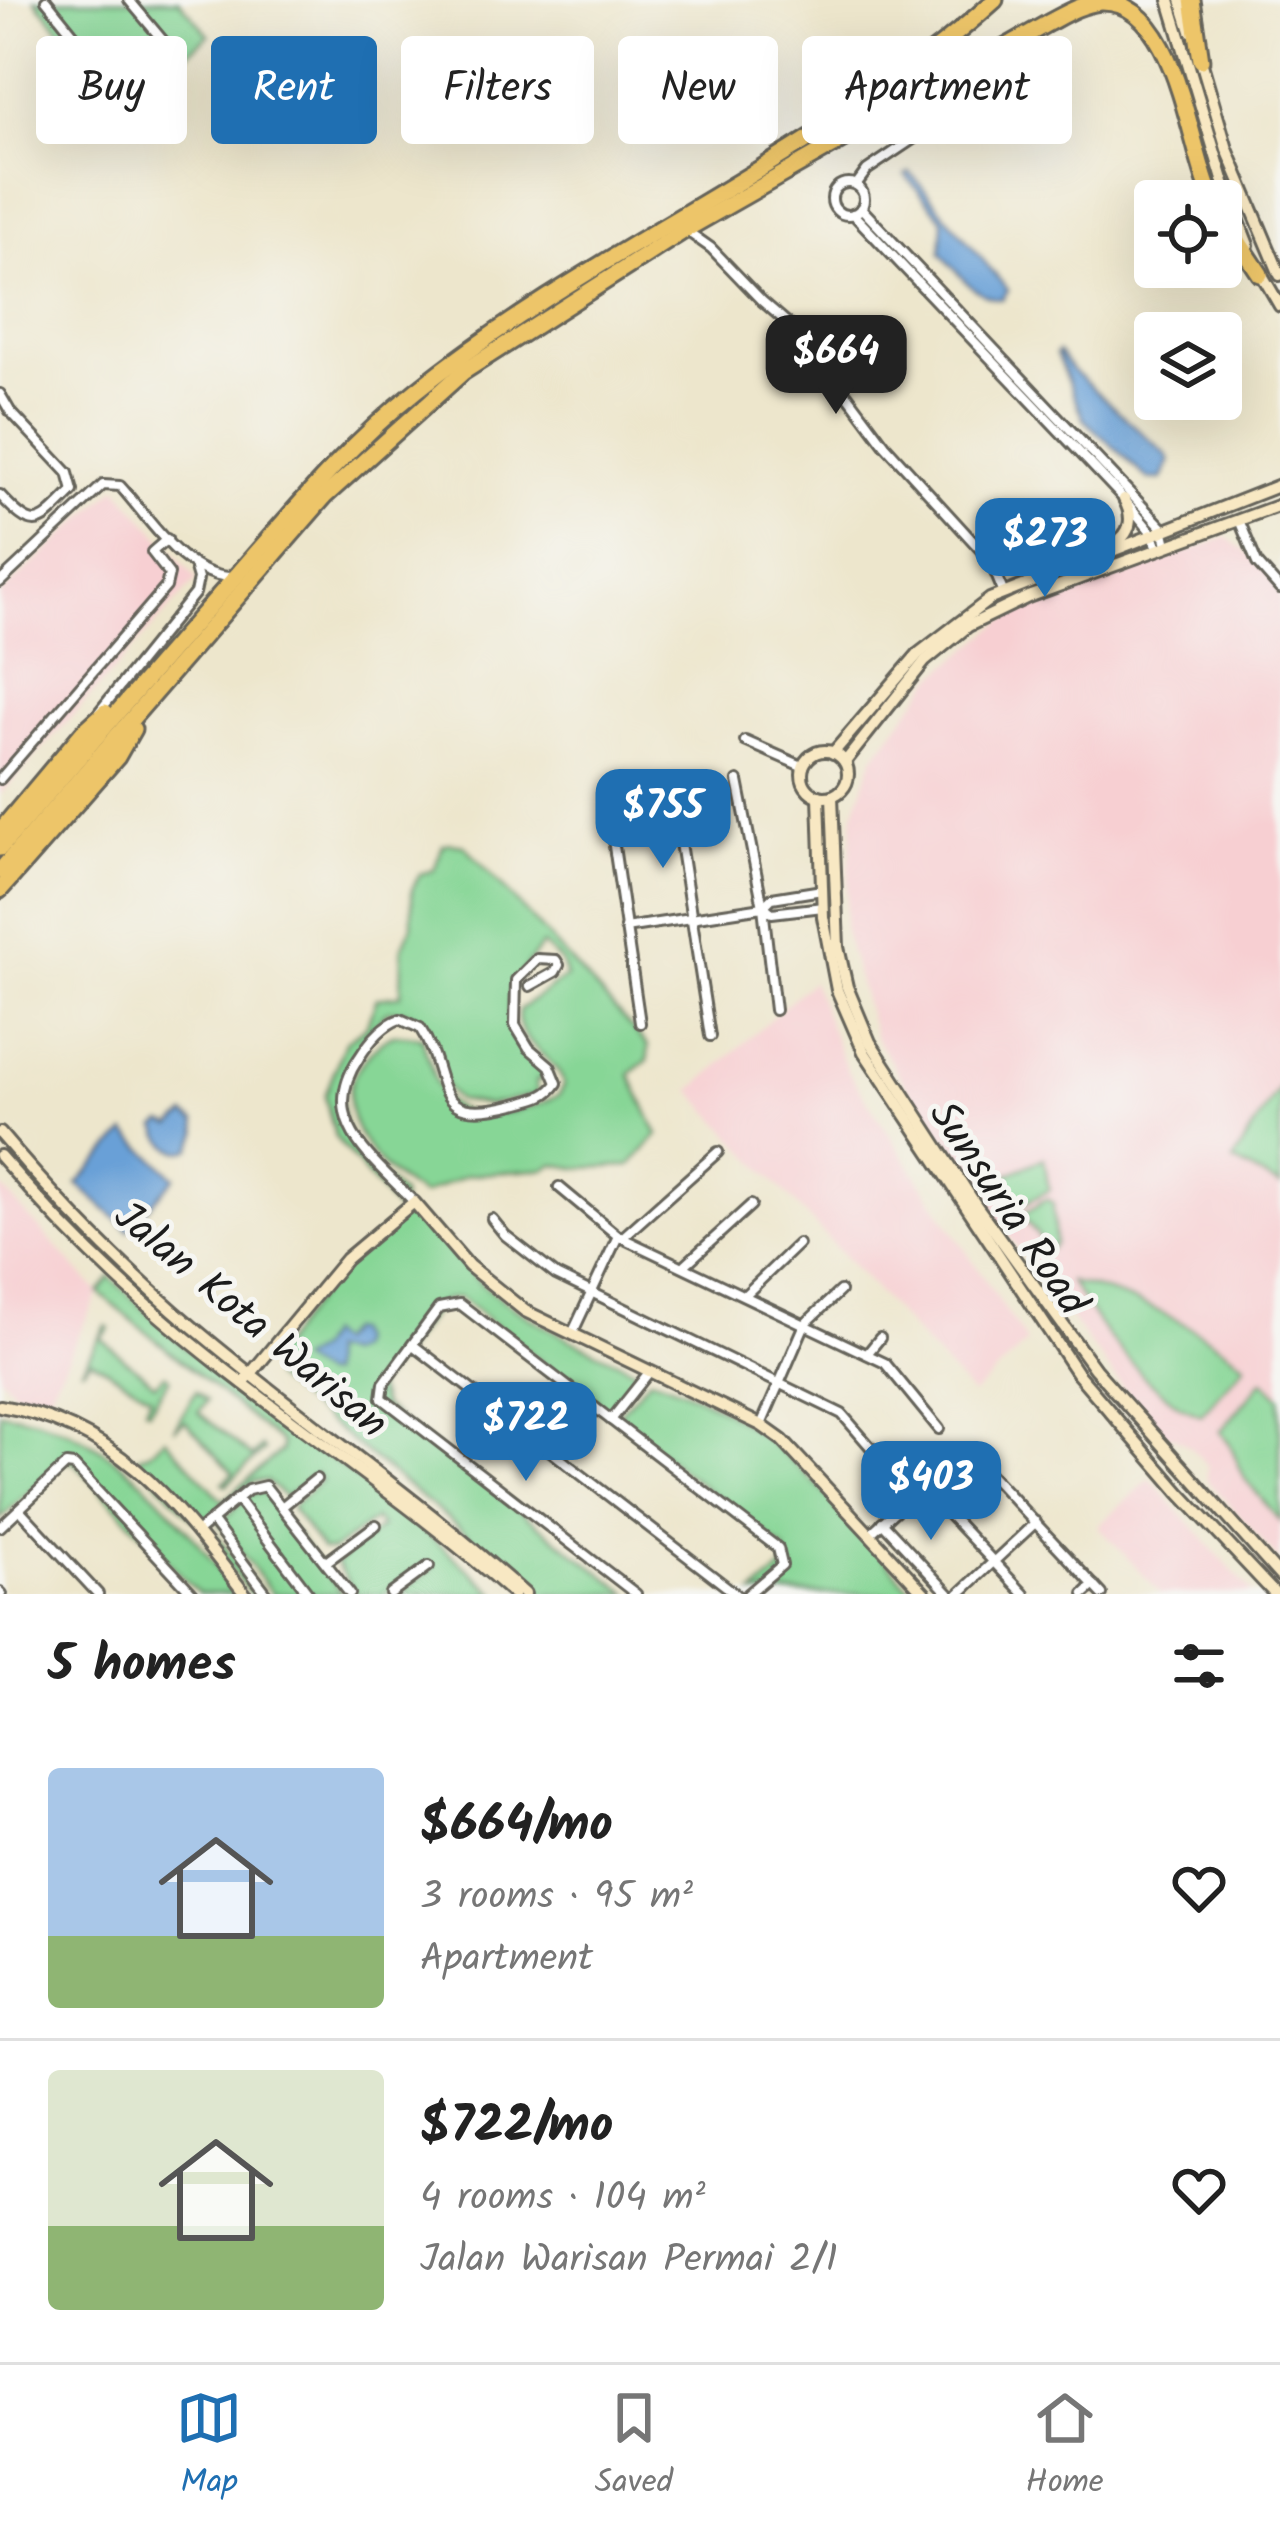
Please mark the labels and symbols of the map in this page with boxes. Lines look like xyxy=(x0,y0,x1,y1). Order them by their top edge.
pin: $664 xyxy=(765,315,907,417)
pin: $273 xyxy=(974,498,1116,600)
pin: $755 xyxy=(592,769,734,871)
street label: Sunsuria Road xyxy=(910,1088,1105,1331)
street label: Jalan Kota Warisan xyxy=(98,1186,402,1456)
pin: $722 xyxy=(455,1382,597,1484)
pin: $403 xyxy=(860,1441,1002,1543)

